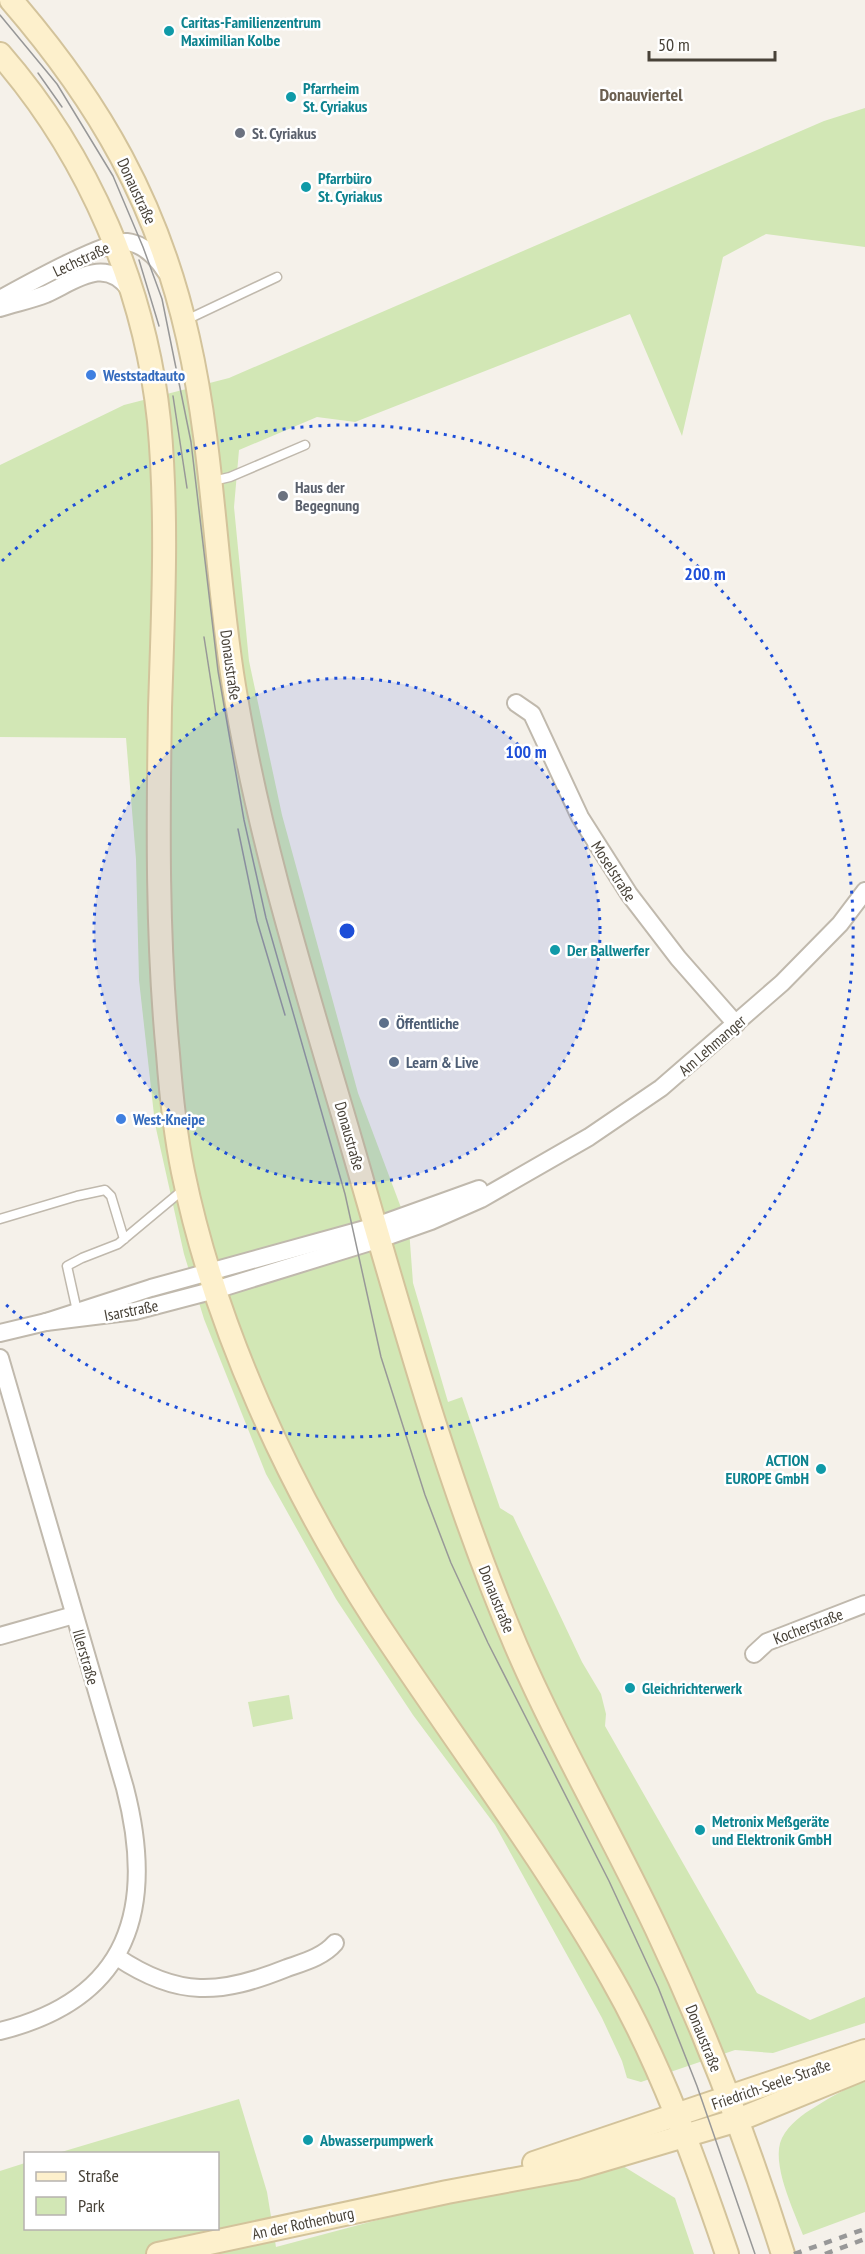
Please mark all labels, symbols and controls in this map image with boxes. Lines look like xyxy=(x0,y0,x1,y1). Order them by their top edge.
place label: Caritas-Familienzentrum Maximilian Kolbe xyxy=(181,12,321,50)
marker: Caritas-Familienzentrum Maximilian Kolbe xyxy=(162,24,176,38)
scale bar xyxy=(649,24,775,62)
text: 50 m xyxy=(658,33,690,56)
place label: Pfarrheim St. Cyriakus xyxy=(303,78,368,116)
district label: Donauviertel xyxy=(599,83,683,106)
marker: Pfarrheim St. Cyriakus xyxy=(284,90,298,104)
place label: St. Cyriakus xyxy=(252,123,317,143)
marker: St. Cyriakus xyxy=(233,126,247,140)
street label: Donaustraße xyxy=(113,155,161,227)
place label: Pfarrbüro St. Cyriakus xyxy=(318,168,383,206)
marker: Pfarrbüro St. Cyriakus xyxy=(299,180,313,194)
street label: Lechstraße xyxy=(50,237,112,281)
place label: Weststadtauto xyxy=(102,365,185,385)
marker: Weststadtauto xyxy=(84,368,98,382)
place label: Haus der Begegnung xyxy=(295,477,359,515)
marker: Haus der Begegnung xyxy=(276,489,290,503)
text: 200 m xyxy=(684,562,726,585)
street label: Donaustraße xyxy=(216,629,246,701)
text: 100 m xyxy=(505,740,547,763)
street label: Moselstraße xyxy=(587,837,641,905)
centre of rings xyxy=(337,921,357,941)
place label: Der Ballwerfer xyxy=(567,940,650,960)
marker: Der Ballwerfer xyxy=(548,943,562,957)
street label: Am Lehmanger xyxy=(674,1010,750,1080)
place label: Öffentliche xyxy=(396,1013,459,1033)
marker: Öffentliche xyxy=(377,1016,391,1030)
place label: Learn & Live xyxy=(406,1052,479,1072)
marker: Learn & Live xyxy=(387,1055,401,1069)
street label: Donaustraße xyxy=(331,1099,369,1173)
place label: West-Kneipe xyxy=(132,1109,205,1129)
marker: West-Kneipe xyxy=(114,1112,128,1126)
street label: Isarstraße xyxy=(102,1295,160,1325)
place label: ACTION EUROPE GmbH xyxy=(726,1450,809,1488)
marker: ACTION EUROPE GmbH xyxy=(814,1462,828,1476)
street label: Donaustraße xyxy=(474,1562,520,1636)
street label: Kocherstraße xyxy=(770,1604,846,1648)
street label: Illerstraße xyxy=(69,1627,103,1687)
place label: Gleichrichterwerk xyxy=(642,1678,742,1698)
marker: Gleichrichterwerk xyxy=(623,1681,637,1695)
place label: Metronix Meßgeräte und Elektronik GmbH xyxy=(712,1811,832,1849)
marker: Metronix Meßgeräte und Elektronik GmbH xyxy=(693,1823,707,1837)
street label: Donaustraße xyxy=(681,2001,727,2075)
street label: Friedrich-Seele-Straße xyxy=(709,2054,833,2114)
place label: Abwasserpumpwerk xyxy=(319,2130,434,2150)
marker: Abwasserpumpwerk xyxy=(301,2133,315,2147)
legend xyxy=(24,2152,219,2230)
text: Straße xyxy=(78,2164,119,2187)
text: Park xyxy=(78,2194,105,2217)
street label: An der Rothenburg xyxy=(250,2202,356,2244)

